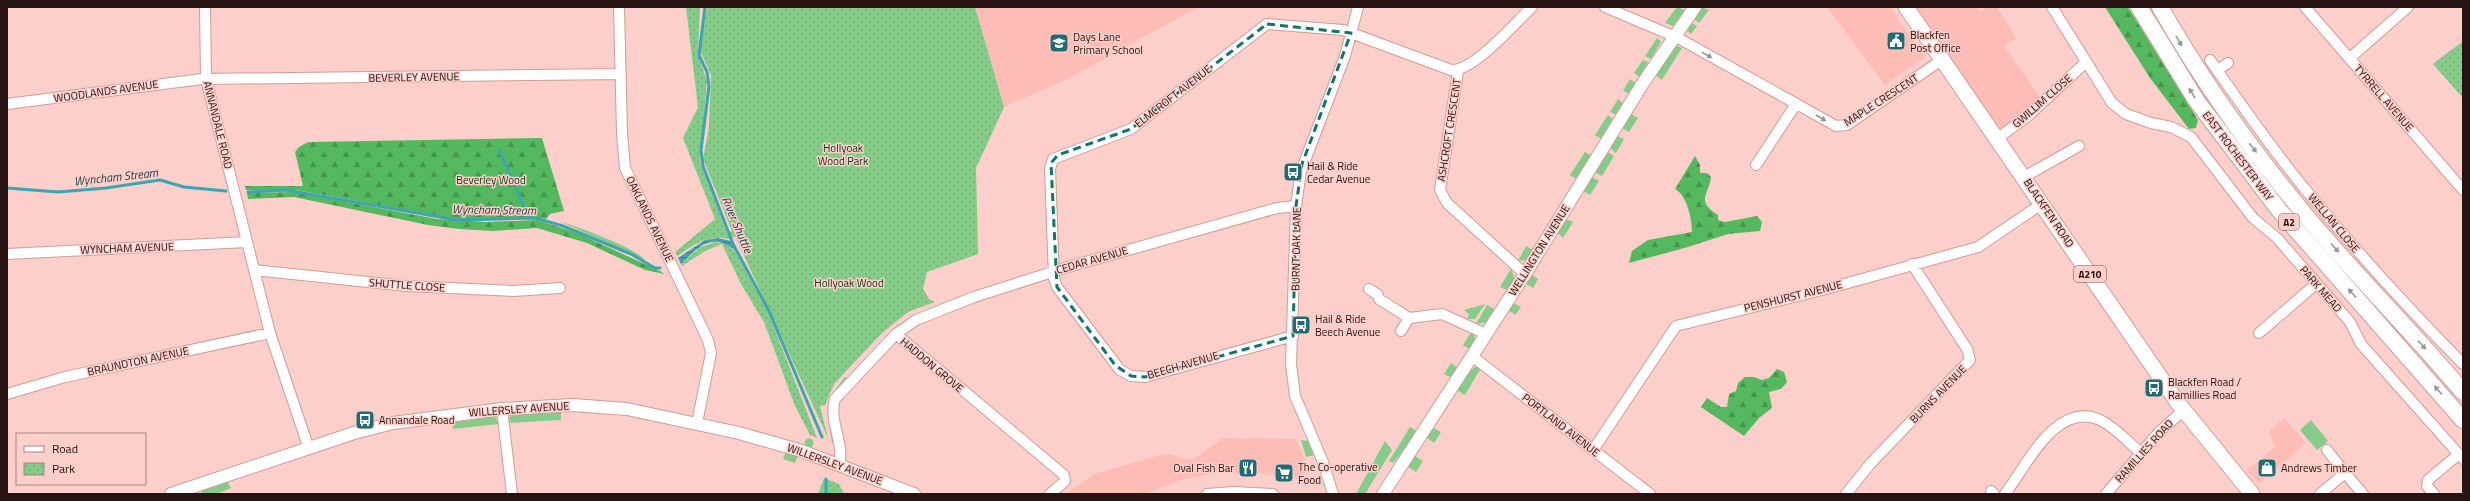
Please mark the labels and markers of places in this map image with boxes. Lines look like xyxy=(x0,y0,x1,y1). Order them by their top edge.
place label: Blackfen Post Office xyxy=(1910,27,1961,56)
place label: Days Lane Primary School xyxy=(1073,29,1143,58)
public building icon: Blackfen Post Office xyxy=(1885,30,1907,52)
school or university icon: Days Lane Primary School xyxy=(1048,32,1070,54)
place label: Hail & Ride Cedar Avenue xyxy=(1307,158,1371,187)
bus stop icon: Hail & Ride Cedar Avenue xyxy=(1282,161,1304,183)
place label: Hail & Ride Beech Avenue xyxy=(1315,311,1381,340)
bus stop icon: Hail & Ride Beech Avenue xyxy=(1290,314,1312,336)
place label: Blackfen Road / Ramillies Road xyxy=(2168,374,2242,403)
bus stop icon: Blackfen Road / Ramillies Road xyxy=(2143,377,2165,399)
bus stop icon: Annandale Road xyxy=(354,409,376,431)
place label: Annandale Road xyxy=(379,412,455,428)
restaurant icon: Oval Fish Bar xyxy=(1237,457,1259,479)
shop icon: Andrews Timber xyxy=(2256,457,2278,479)
place label: The Co-operative Food xyxy=(1298,459,1378,488)
place label: Oval Fish Bar xyxy=(1173,460,1234,476)
place label: Andrews Timber xyxy=(2281,460,2357,476)
supermarket icon: The Co-operative Food xyxy=(1273,462,1295,484)

